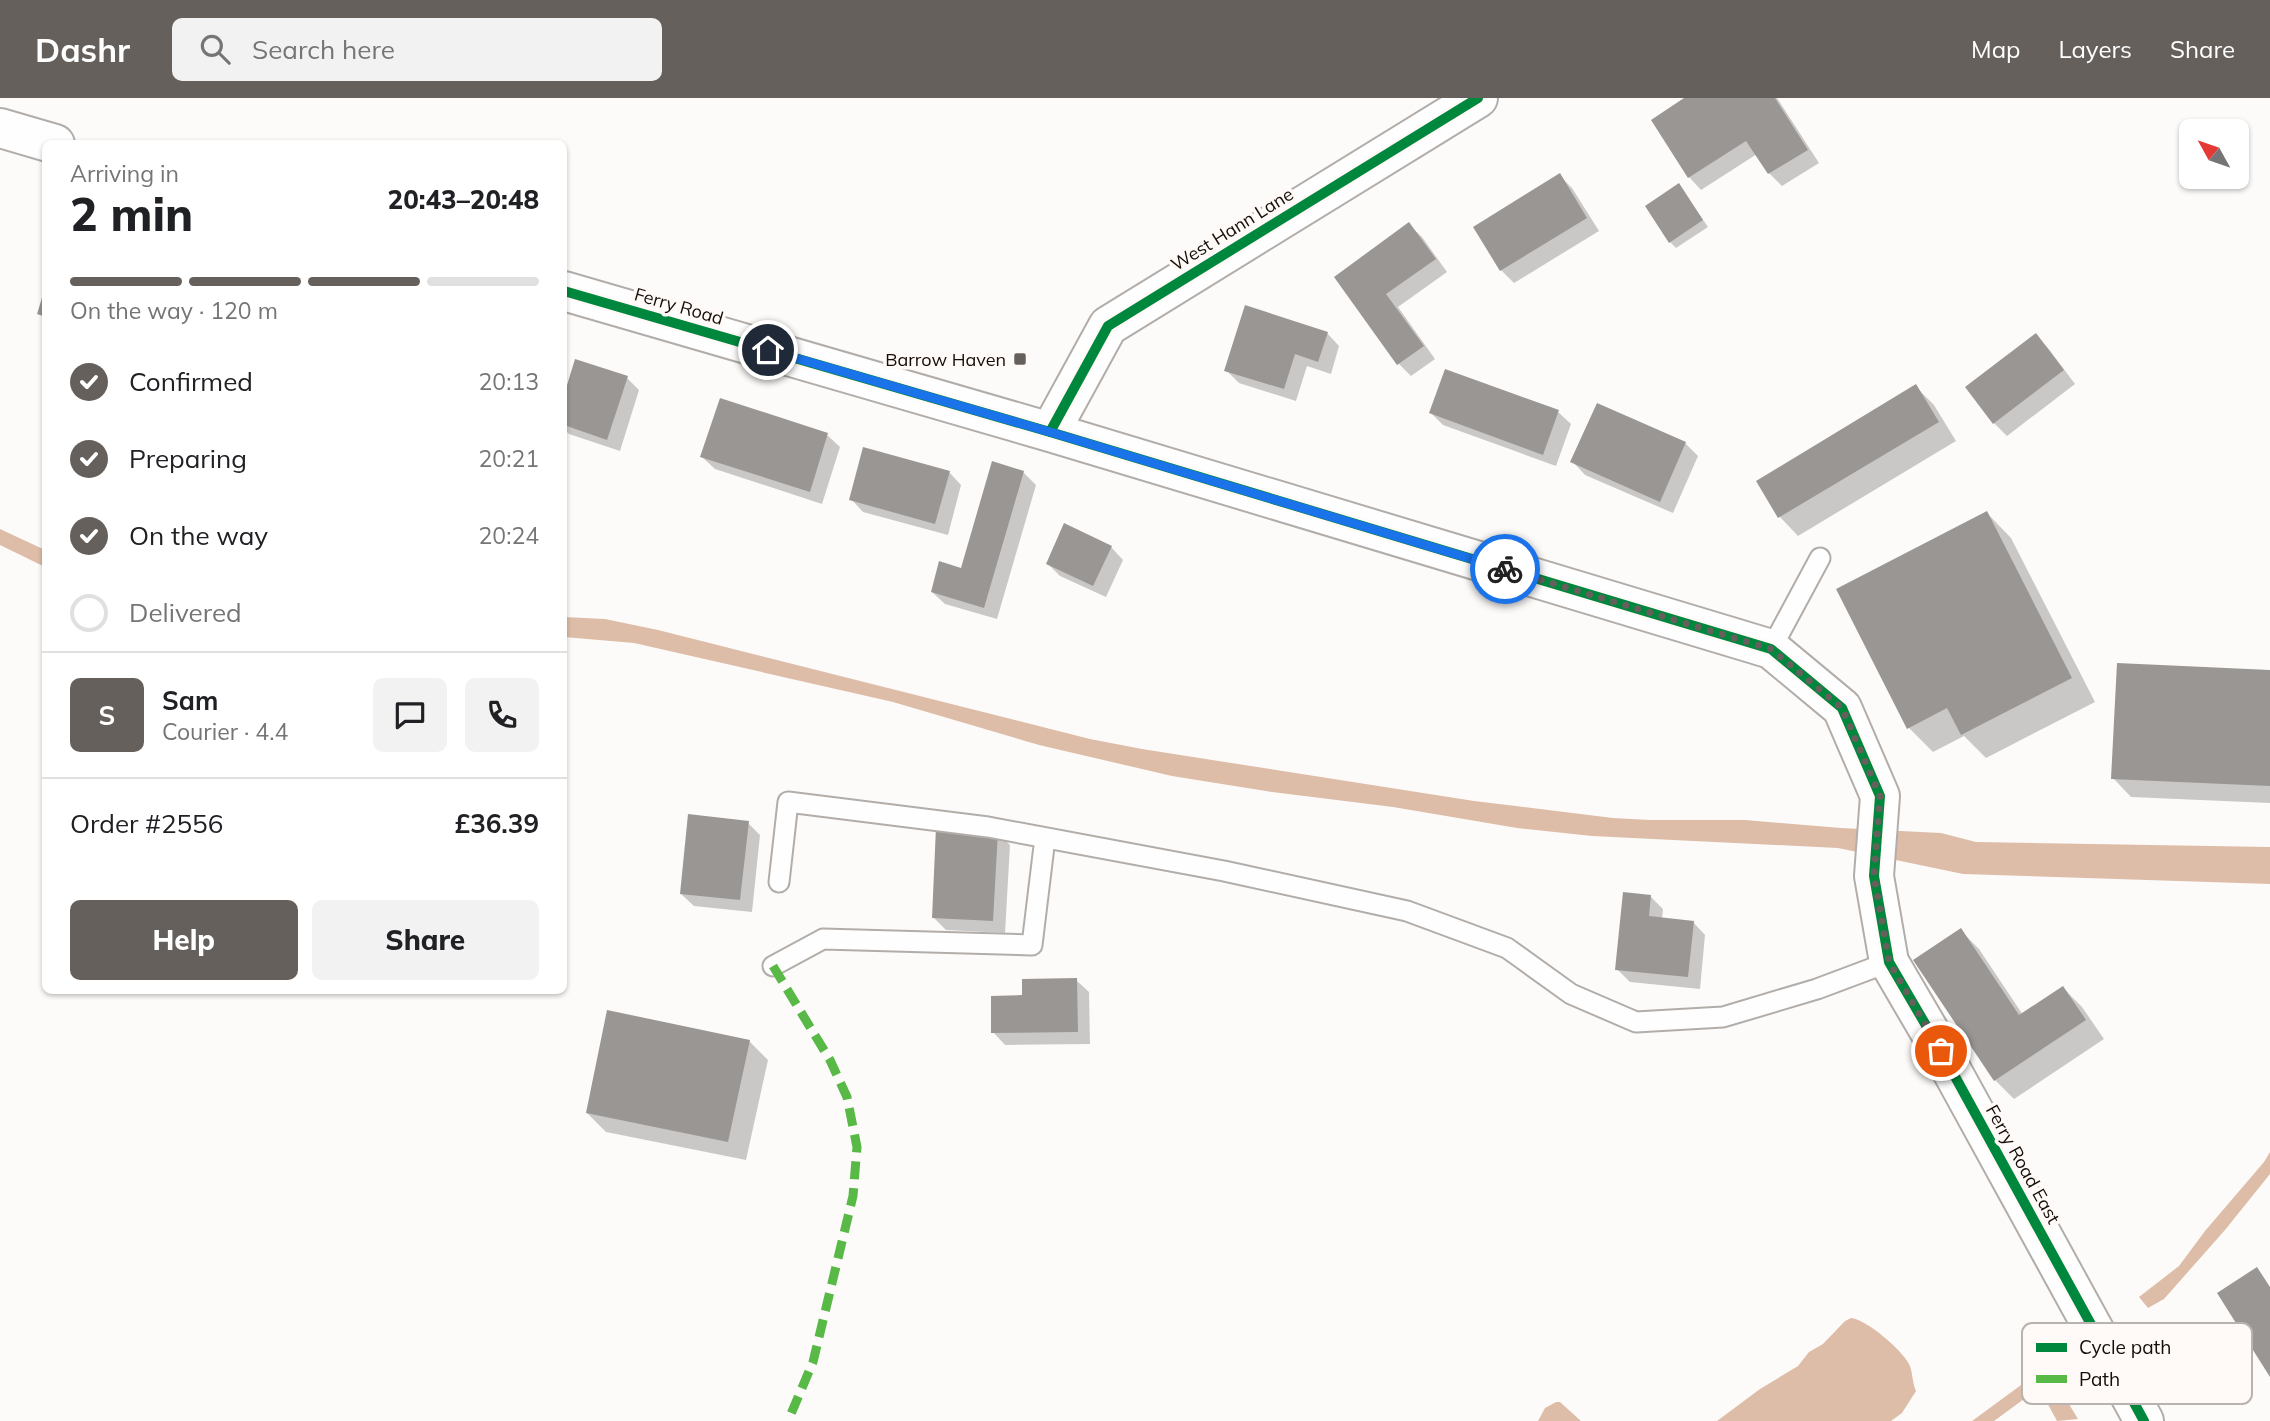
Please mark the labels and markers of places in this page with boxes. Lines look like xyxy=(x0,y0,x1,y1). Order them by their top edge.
pin xyxy=(738,320,798,380)
place label: Barrow Haven xyxy=(885,348,1006,371)
marker: Barrow Haven xyxy=(1012,351,1028,367)
pin xyxy=(1911,1021,1971,1081)

